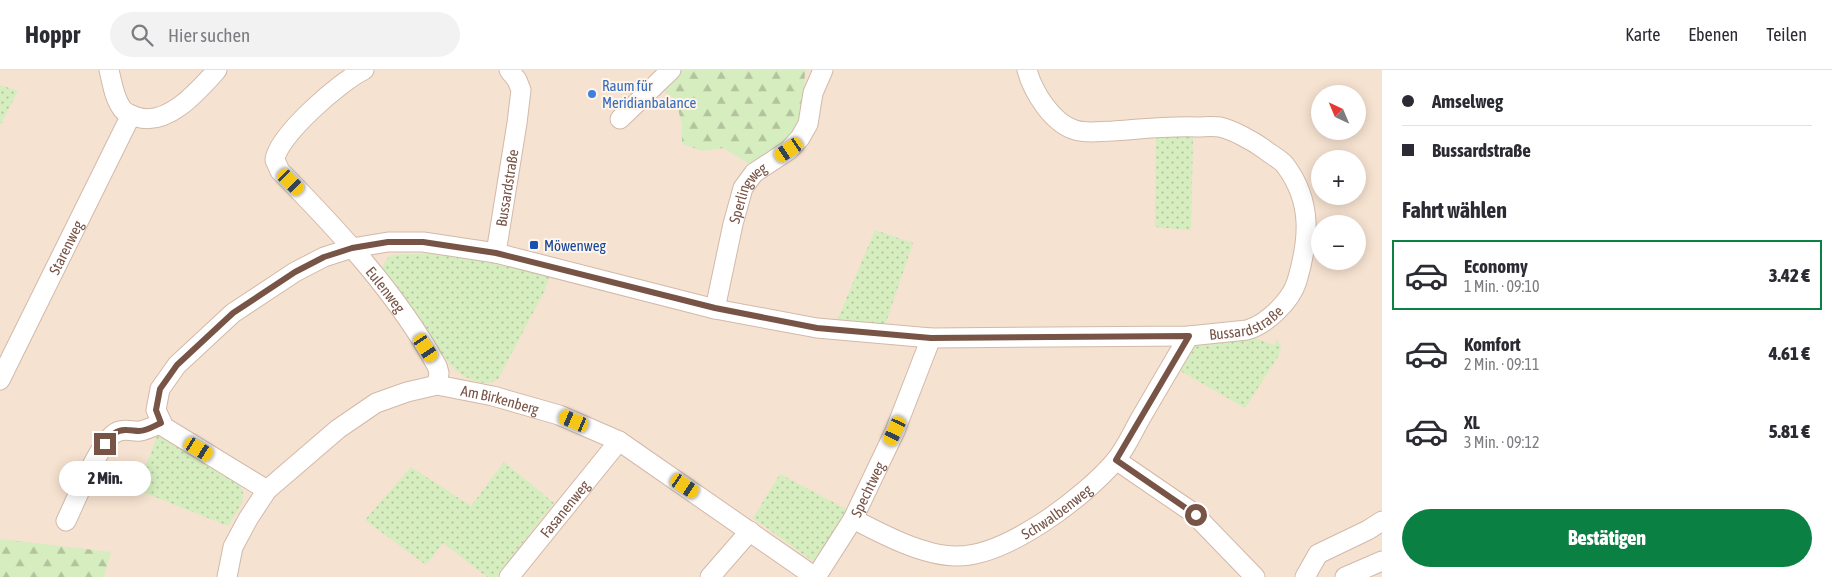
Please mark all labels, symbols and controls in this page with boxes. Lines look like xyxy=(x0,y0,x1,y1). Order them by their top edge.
search box xyxy=(110,12,460,57)
text: Hoppr xyxy=(25,21,80,48)
icon: search xyxy=(128,21,156,49)
text: Hier suchen xyxy=(168,24,250,46)
text: Karte xyxy=(1625,24,1660,45)
text: Ebenen xyxy=(1688,24,1738,45)
text: Teilen xyxy=(1766,24,1807,45)
place label: Raum für Meridianbalance xyxy=(602,77,696,111)
north arrow xyxy=(1311,85,1366,140)
map controls xyxy=(1311,85,1366,270)
marker: Raum für Meridianbalance xyxy=(586,88,598,100)
text: Amselweg xyxy=(1432,90,1503,112)
car xyxy=(772,135,805,165)
text: Bussardstraße xyxy=(1432,139,1531,161)
street label: Bussardstraße xyxy=(492,148,521,228)
button: + xyxy=(1311,150,1366,205)
street label: Sperlingweg xyxy=(725,158,770,225)
car xyxy=(275,166,306,198)
text: Fahrt wählen xyxy=(1402,197,1507,223)
button: − xyxy=(1311,215,1366,270)
street label: Starenweg xyxy=(45,217,86,277)
place label: Möwenweg xyxy=(544,237,606,254)
marker: Möwenweg xyxy=(528,239,540,251)
icon: car xyxy=(1404,253,1449,298)
text: Economy xyxy=(1464,255,1528,277)
street label: Eulenweg xyxy=(363,263,409,316)
text: 3.42 € xyxy=(1769,264,1810,286)
text: 1 Min. · 09:10 xyxy=(1464,277,1539,295)
street label: Bussardstraße xyxy=(1208,302,1286,342)
car xyxy=(411,331,440,365)
icon: car xyxy=(1404,331,1449,376)
text: Komfort xyxy=(1464,333,1521,355)
text: 4.61 € xyxy=(1769,342,1810,364)
text: 2 Min. · 09:11 xyxy=(1464,355,1539,373)
street label: Am Birkenberg xyxy=(460,381,542,417)
car xyxy=(557,408,590,434)
icon: car xyxy=(1404,409,1449,454)
text: XL xyxy=(1464,411,1480,433)
car xyxy=(881,414,908,448)
text: 5.81 € xyxy=(1769,420,1810,442)
route end xyxy=(94,433,116,455)
text: 3 Min. · 09:12 xyxy=(1464,433,1539,451)
car xyxy=(182,435,215,463)
street label: Spechtweg xyxy=(847,458,888,520)
callout: 2 Min. xyxy=(59,462,151,496)
text: 2 Min. xyxy=(88,469,122,487)
car xyxy=(668,471,701,501)
street label: Fasanenweg xyxy=(536,476,593,541)
street label: Schwalbenweg xyxy=(1018,480,1095,542)
route start xyxy=(1185,504,1207,526)
button: Bestätigen xyxy=(1402,509,1812,567)

